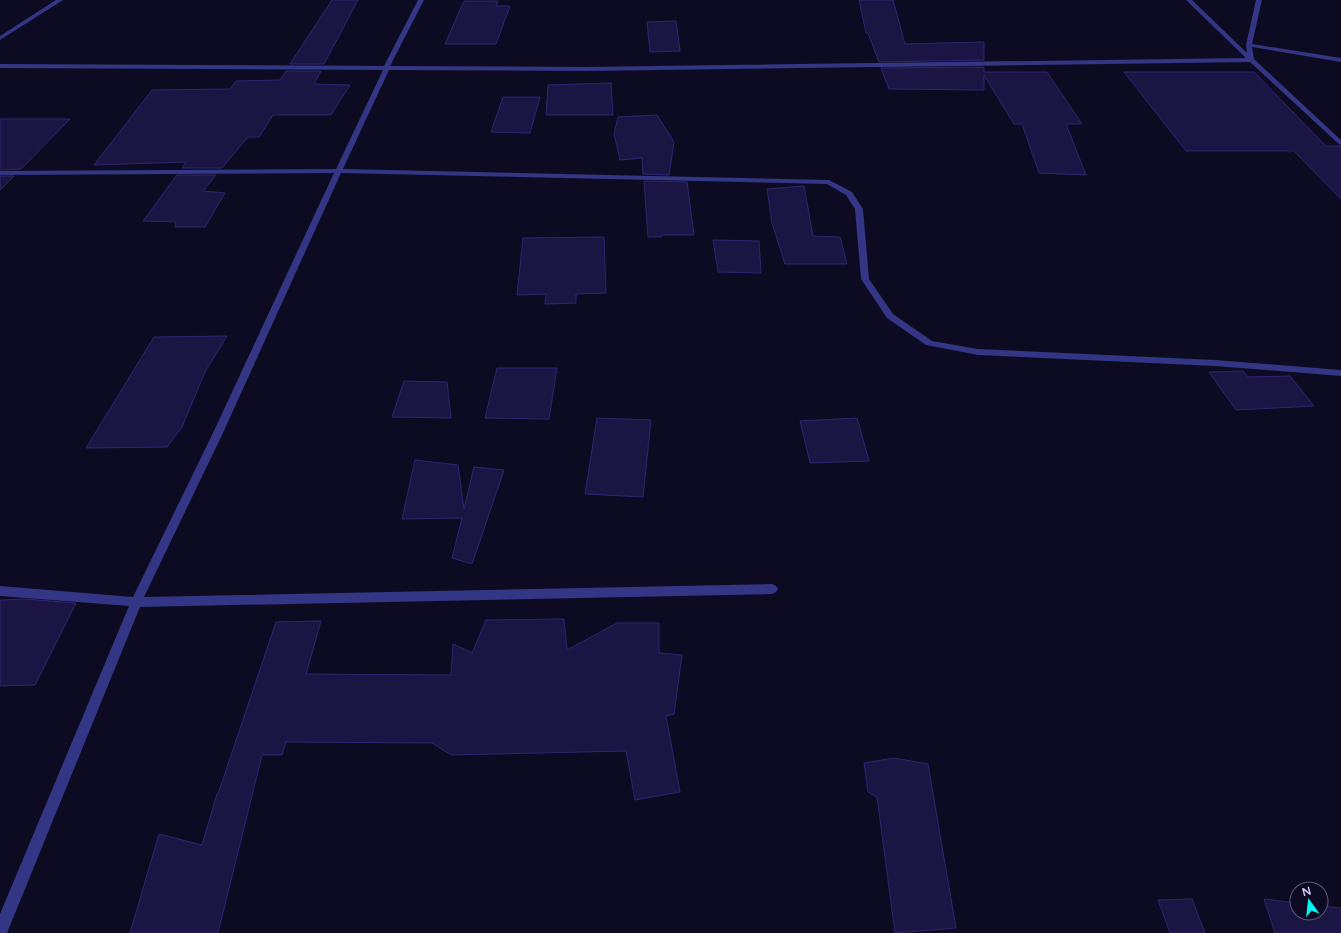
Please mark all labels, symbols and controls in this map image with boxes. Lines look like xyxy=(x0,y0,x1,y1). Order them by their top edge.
north arrow xyxy=(1289,881,1329,921)
text: N xyxy=(1301,884,1312,899)

